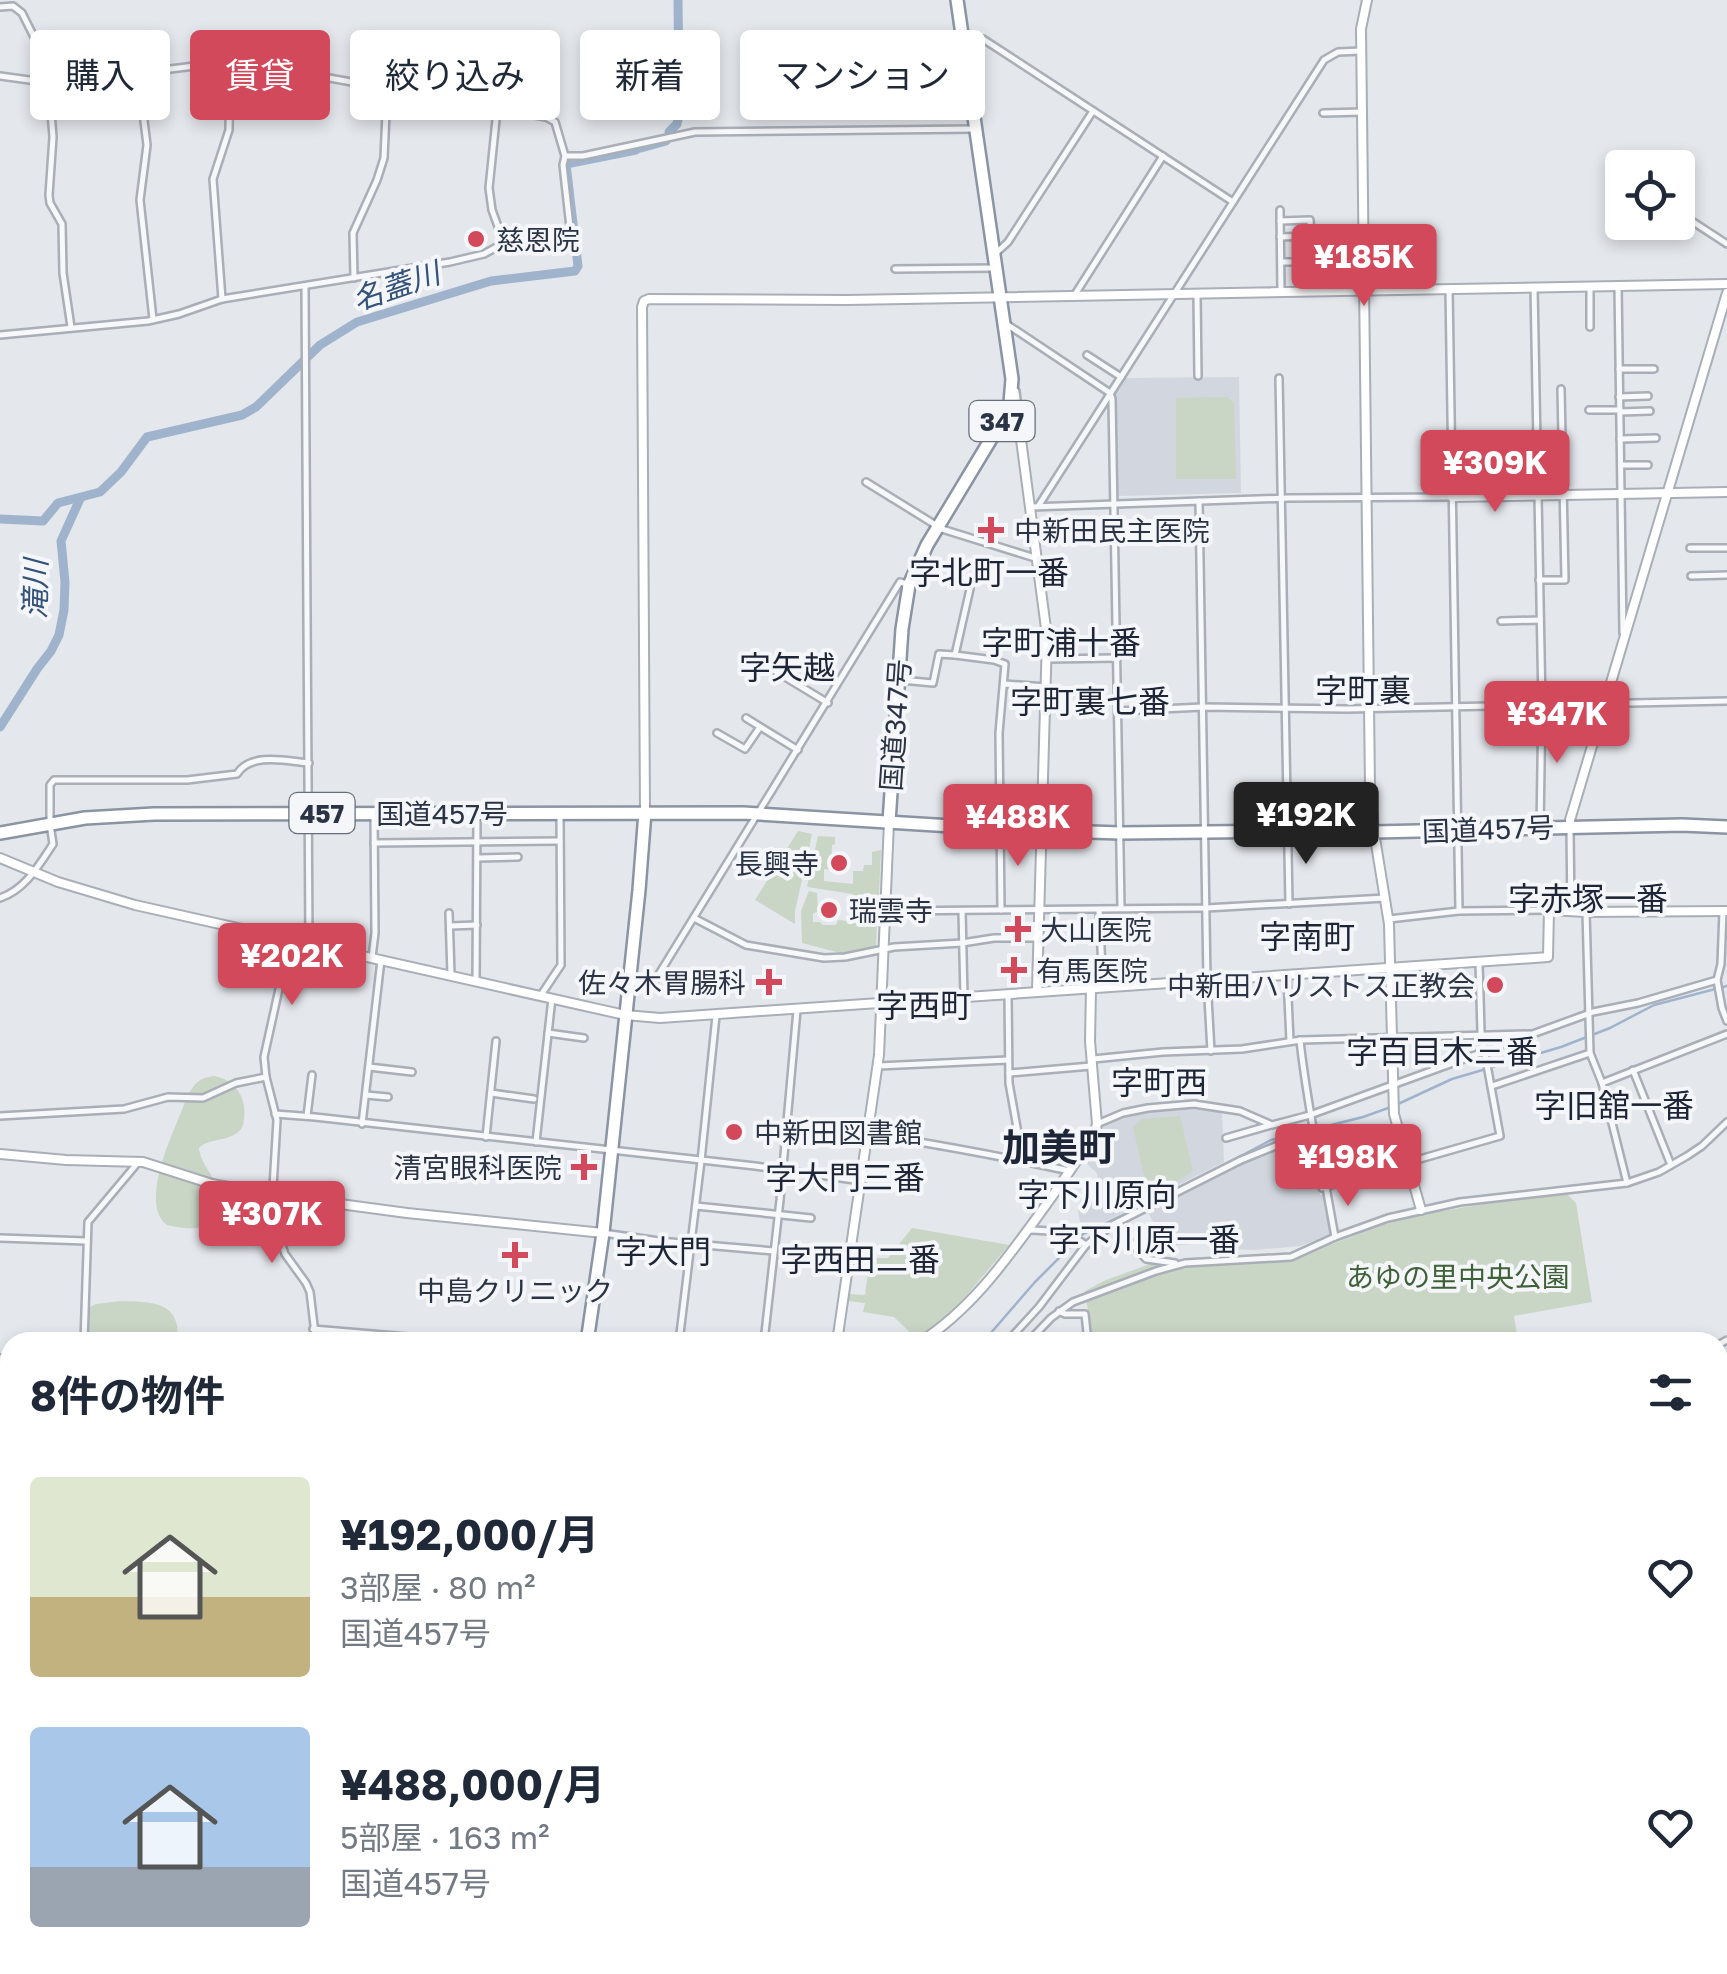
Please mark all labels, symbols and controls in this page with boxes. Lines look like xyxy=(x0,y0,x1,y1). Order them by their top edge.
chip: 購入 xyxy=(30,30,170,120)
chip: 賃貸 xyxy=(190,30,330,120)
chip: 絞り込み xyxy=(350,30,560,120)
chip: 新着 xyxy=(580,30,720,120)
chip: マンション xyxy=(740,30,985,120)
map controls xyxy=(1605,150,1695,240)
button: locate xyxy=(1605,150,1695,240)
place label: 慈恩院 xyxy=(496,223,580,256)
pin: ¥185K xyxy=(1294,224,1434,309)
marker: 慈恩院 xyxy=(465,228,487,250)
text: ¥185K xyxy=(1314,237,1414,275)
water label: 名蓋川 xyxy=(348,253,447,318)
road number: 347 xyxy=(970,401,1034,441)
pin: ¥309K xyxy=(1425,430,1565,515)
text: ¥309K xyxy=(1443,443,1547,481)
place label: 中新田民主医院 xyxy=(1014,514,1210,547)
marker: 中新田民主医院 xyxy=(978,517,1004,543)
district label: 字北町一番 xyxy=(909,553,1069,591)
water label: 滝川 xyxy=(16,556,54,619)
district label: 字町浦十番 xyxy=(981,623,1141,661)
district label: 字矢越 xyxy=(739,648,835,686)
street label: 国道347号 xyxy=(874,658,916,792)
district label: 字町裏 xyxy=(1315,671,1411,709)
pin: ¥347K xyxy=(1487,681,1627,766)
district label: 字町裏七番 xyxy=(1010,682,1170,720)
text: ¥347K xyxy=(1506,694,1608,732)
pin: ¥192K xyxy=(1236,782,1376,867)
pin: ¥488K xyxy=(948,784,1088,869)
road number: 457 xyxy=(290,793,354,833)
text: ¥192K xyxy=(1256,795,1356,833)
street label: 国道457号 xyxy=(376,797,508,830)
text: ¥488K xyxy=(965,797,1071,835)
street label: 国道457号 xyxy=(1421,810,1555,848)
place label: 長興寺 xyxy=(735,847,819,880)
marker: 長興寺 xyxy=(828,852,850,874)
district label: 字赤塚一番 xyxy=(1508,879,1668,917)
place label: 瑞雲寺 xyxy=(849,894,933,927)
marker: 瑞雲寺 xyxy=(818,899,840,921)
place label: 大山医院 xyxy=(1040,913,1152,946)
marker: 大山医院 xyxy=(1005,916,1031,942)
district label: 字南町 xyxy=(1259,917,1355,955)
pin: ¥202K xyxy=(222,923,362,1008)
text: ¥202K xyxy=(240,936,344,974)
place label: 有馬医院 xyxy=(1036,954,1148,987)
marker: 有馬医院 xyxy=(1001,957,1027,983)
place label: 佐々木胃腸科 xyxy=(578,966,746,999)
marker: 佐々木胃腸科 xyxy=(756,969,782,995)
place label: 中新田ハリストス正教会 xyxy=(1167,969,1475,1002)
marker: 中新田ハリストス正教会 xyxy=(1484,974,1506,996)
district label: 字西町 xyxy=(876,986,972,1024)
district label: 字百目木三番 xyxy=(1346,1032,1538,1070)
district label: 字町西 xyxy=(1111,1063,1207,1101)
district label: 字旧舘一番 xyxy=(1534,1086,1694,1124)
place label: 中新田図書館 xyxy=(754,1116,922,1149)
marker: 中新田図書館 xyxy=(723,1121,745,1143)
district label: 加美町 xyxy=(1002,1124,1116,1169)
pin: ¥198K xyxy=(1278,1124,1418,1209)
text: ¥198K xyxy=(1297,1137,1399,1175)
place label: 清宮眼科医院 xyxy=(394,1151,562,1184)
marker: 清宮眼科医院 xyxy=(571,1154,597,1180)
district label: 字大門三番 xyxy=(765,1158,925,1196)
district label: 字下川原向 xyxy=(1017,1175,1177,1213)
pin: ¥307K xyxy=(202,1181,342,1266)
text: ¥307K xyxy=(221,1194,323,1232)
district label: 字下川原一番 xyxy=(1048,1220,1240,1258)
district label: 字大門 xyxy=(615,1232,711,1270)
district label: 字西田二番 xyxy=(780,1240,940,1278)
marker: 中島クリニック xyxy=(502,1242,528,1268)
park label: あゆの里中央公園 xyxy=(1346,1260,1570,1293)
place label: 中島クリニック xyxy=(417,1274,613,1307)
icon: filters xyxy=(1643,1365,1698,1420)
text: 8件の物件 xyxy=(30,1370,225,1420)
text: ¥192,000/月 xyxy=(340,1509,599,1559)
icon: home xyxy=(110,1517,230,1637)
icon: heart xyxy=(1643,1550,1698,1605)
text: 3部屋 · 80 m² xyxy=(340,1568,536,1606)
text: 国道457号 xyxy=(340,1614,491,1652)
text: ¥488,000/月 xyxy=(340,1759,605,1809)
icon: home xyxy=(110,1767,230,1887)
icon: heart xyxy=(1643,1800,1698,1855)
text: 5部屋 · 163 m² xyxy=(340,1818,550,1856)
text: 国道457号 xyxy=(340,1864,491,1902)

